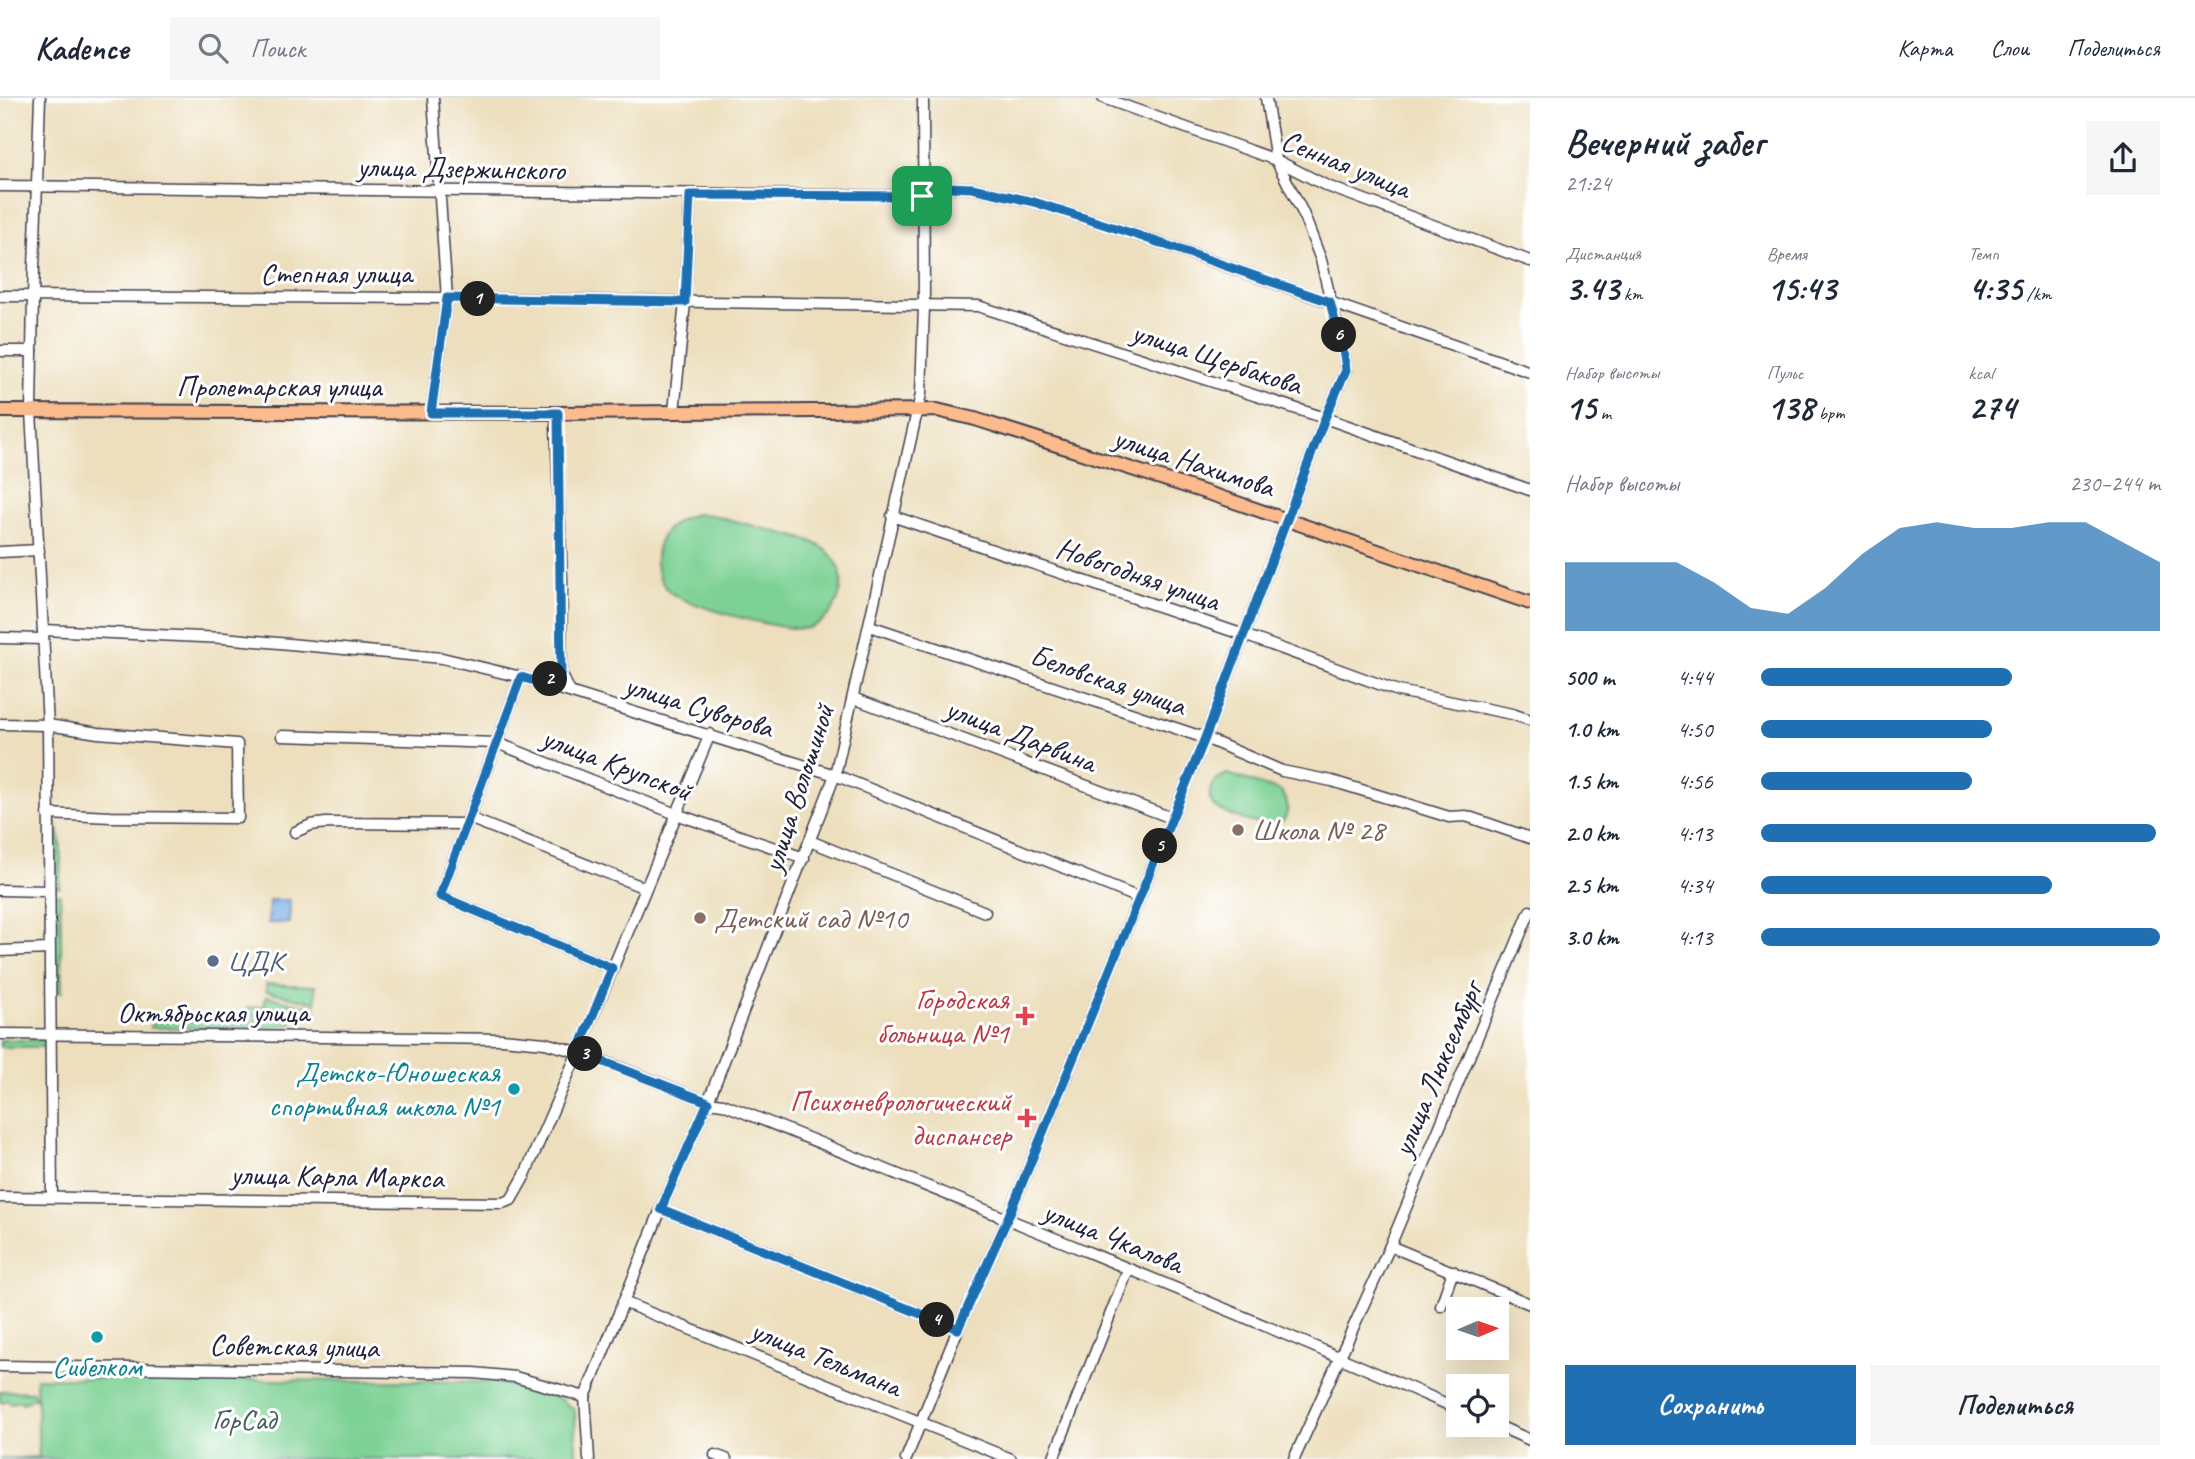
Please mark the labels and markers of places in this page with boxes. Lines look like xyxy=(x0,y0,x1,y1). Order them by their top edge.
pin xyxy=(892,166,952,226)
pin: 1 xyxy=(461,282,496,316)
pin: 6 xyxy=(1322,317,1356,352)
pin: 2 xyxy=(532,662,568,696)
place label: Школа № 28 xyxy=(1252,811,1387,849)
marker: Школа № 28 xyxy=(1230,822,1246,838)
pin: 5 xyxy=(1142,828,1178,864)
place label: Детский сад №10 xyxy=(714,899,910,937)
marker: Детский сад №10 xyxy=(692,910,708,926)
place label: ЦДК xyxy=(227,942,288,980)
marker: ЦДК xyxy=(205,953,221,969)
place label: Городская больница №1 xyxy=(877,980,1010,1052)
marker: Городская больница №1 xyxy=(1015,1006,1035,1026)
pin: 3 xyxy=(568,1037,602,1072)
place label: Детско-Юношеская спортивная школа №1 xyxy=(269,1053,501,1125)
marker: Детско-Юношеская спортивная школа №1 xyxy=(506,1081,522,1097)
place label: Психоневрологический диспансер xyxy=(790,1082,1013,1154)
marker: Психоневрологический диспансер xyxy=(1017,1108,1037,1128)
pin: 4 xyxy=(920,1302,954,1338)
marker: Сибелком xyxy=(89,1329,105,1345)
place label: Сибелком xyxy=(52,1347,143,1385)

